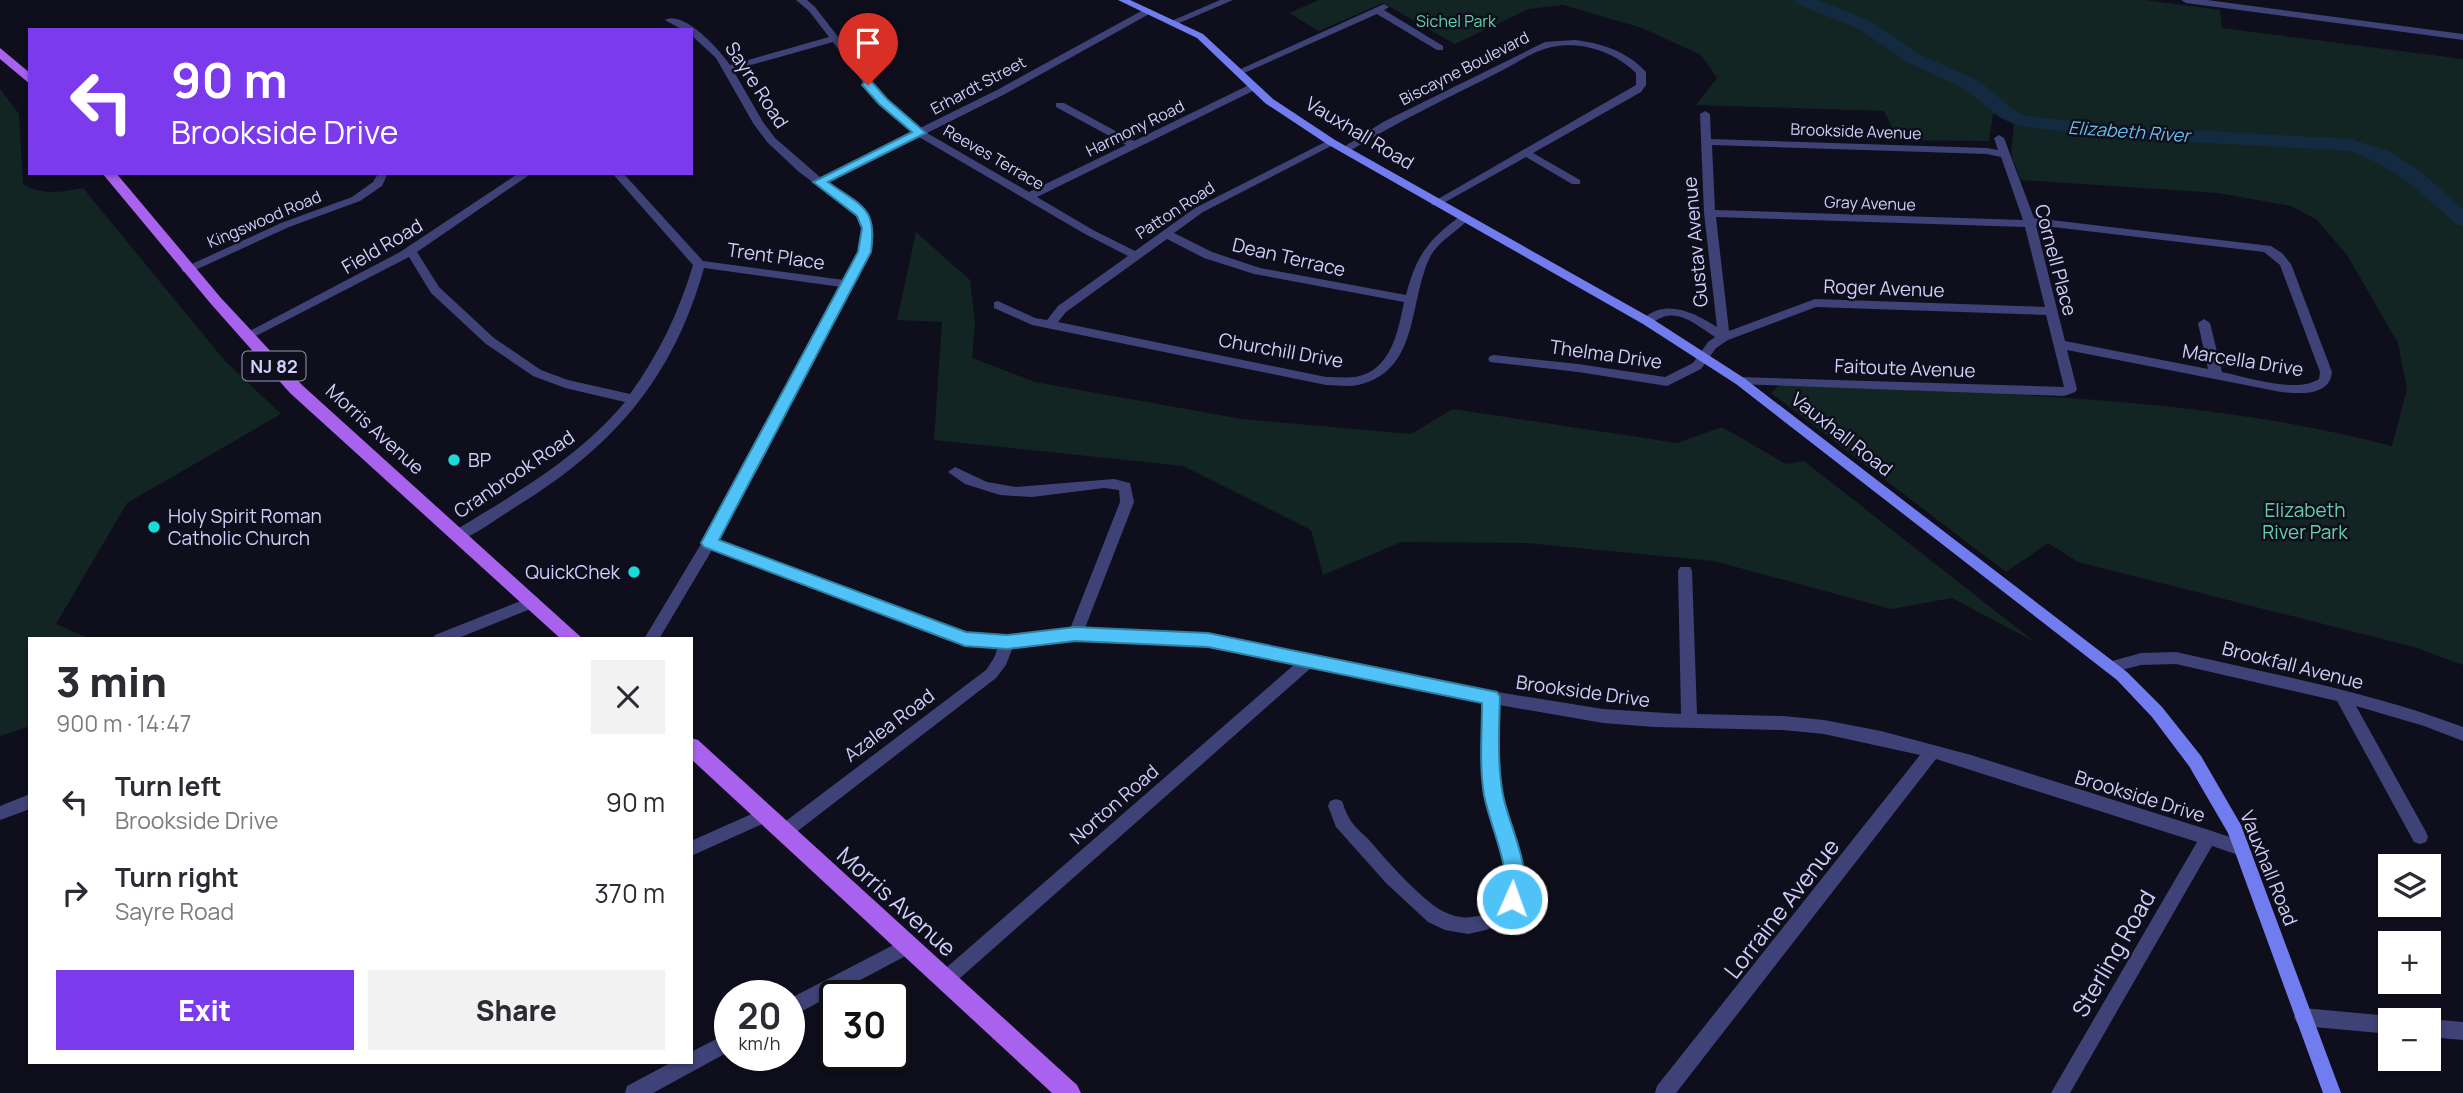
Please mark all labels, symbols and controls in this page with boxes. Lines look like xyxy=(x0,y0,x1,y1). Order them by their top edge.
park label: Sichel Park xyxy=(1416,10,1497,32)
pin xyxy=(838,13,898,85)
icon: arrive xyxy=(849,24,887,62)
street label: Biscayne Boulevard xyxy=(1395,26,1533,110)
street label: Sayre Road xyxy=(719,37,795,133)
text: 90 m xyxy=(171,46,288,113)
street label: Erhardt Street xyxy=(926,51,1030,119)
icon: left xyxy=(56,56,147,147)
street label: Vauxhall Road xyxy=(1301,90,1419,176)
street label: Harmony Road xyxy=(1082,95,1188,161)
text: Brookside Drive xyxy=(171,110,398,154)
water label: Elizabeth River xyxy=(2067,115,2193,147)
street label: Brookside Avenue xyxy=(1790,118,1922,144)
street label: Reeves Terrace xyxy=(940,119,1048,195)
street label: Patton Road xyxy=(1131,176,1219,244)
street label: Gustav Avenue xyxy=(1676,176,1714,308)
street label: Kingswood Road xyxy=(204,185,324,253)
street label: Gray Avenue xyxy=(1824,190,1916,216)
street label: Cornell Place xyxy=(2029,201,2083,319)
street label: Field Road xyxy=(337,212,427,280)
street label: Dean Terrace xyxy=(1230,231,1348,283)
street label: Trent Place xyxy=(725,236,827,276)
street label: Roger Avenue xyxy=(1823,273,1945,303)
street label: Churchill Drive xyxy=(1217,326,1345,374)
street label: Thelma Drive xyxy=(1548,333,1664,375)
street label: Marcella Drive xyxy=(2181,338,2305,382)
road number: NJ 82 xyxy=(243,352,306,380)
street label: Faitoute Avenue xyxy=(1834,353,1976,383)
street label: Morris Avenue xyxy=(320,378,430,480)
street label: Vauxhall Road xyxy=(1786,386,1898,482)
street label: Cranbrook Road xyxy=(448,424,580,524)
place label: BP xyxy=(468,447,491,473)
marker: BP xyxy=(446,452,462,468)
park label: Elizabeth River Park xyxy=(2262,497,2348,545)
place label: Holy Spirit Roman Catholic Church xyxy=(168,503,322,551)
marker: Holy Spirit Roman Catholic Church xyxy=(146,519,162,535)
place label: QuickChek xyxy=(525,559,621,585)
marker: QuickChek xyxy=(626,564,642,580)
street label: Brookfall Avenue xyxy=(2220,635,2366,695)
text: 3 min xyxy=(56,652,167,710)
button: close xyxy=(591,660,665,734)
street label: Brookside Drive xyxy=(1514,669,1652,713)
street label: Azalea Road xyxy=(839,682,939,768)
text: 900 m · 14:47 xyxy=(56,707,191,739)
street label: Norton Road xyxy=(1064,758,1164,850)
street label: Brookside Drive xyxy=(2072,764,2208,828)
text: Turn left xyxy=(115,768,222,804)
icon: left xyxy=(56,783,94,821)
text: 90 m xyxy=(606,784,665,820)
text: Brookside Drive xyxy=(115,804,278,836)
street label: Vauxhall Road xyxy=(2234,807,2304,929)
street label: Lorraine Avenue xyxy=(1716,831,1846,985)
street label: Morris Avenue xyxy=(830,839,964,963)
map controls xyxy=(2378,854,2441,1071)
button: layers xyxy=(2378,854,2441,917)
text: Turn right xyxy=(115,859,239,895)
position arrow xyxy=(1475,862,1549,936)
icon: right xyxy=(56,874,94,912)
text: 370 m xyxy=(594,875,665,911)
street label: Sterling Road xyxy=(2064,884,2162,1022)
text: Sayre Road xyxy=(115,895,234,927)
button: + xyxy=(2378,931,2441,994)
button: Exit xyxy=(56,970,354,1050)
button: Share xyxy=(368,970,665,1050)
speed limit sign: 30 xyxy=(819,980,910,1071)
text: 20 xyxy=(738,992,781,1040)
button: − xyxy=(2378,1008,2441,1071)
text: km/h xyxy=(739,1031,780,1055)

